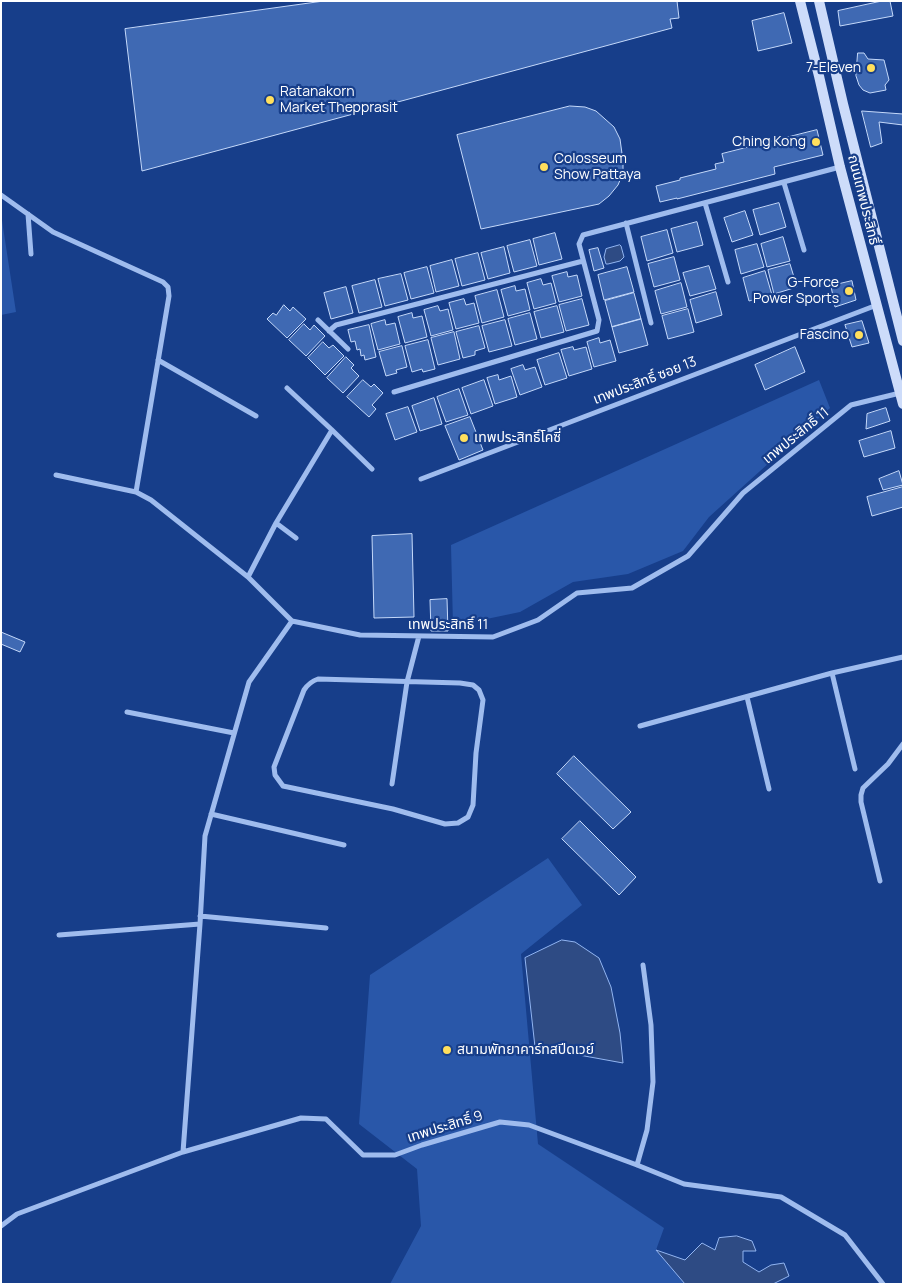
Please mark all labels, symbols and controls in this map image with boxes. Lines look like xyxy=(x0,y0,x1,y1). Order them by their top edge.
place label: 7-Eleven xyxy=(806,60,861,76)
marker: 7-Eleven xyxy=(865,62,877,74)
place label: Ratanakorn Market Thepprasit xyxy=(280,84,398,116)
marker: Ratanakorn Market Thepprasit xyxy=(264,94,276,106)
place label: Ching Kong xyxy=(732,134,806,150)
marker: Ching Kong xyxy=(810,136,822,148)
place label: Colosseum Show Pattaya xyxy=(554,151,641,184)
street label: ถนนเทพประสิทธิ์ xyxy=(844,153,882,247)
marker: Colosseum Show Pattaya xyxy=(538,161,550,173)
place label: G-Force Power Sports xyxy=(753,275,839,308)
marker: G-Force Power Sports xyxy=(843,285,855,297)
place label: Fascino xyxy=(800,327,849,343)
marker: Fascino xyxy=(853,329,865,341)
street label: เทพประสิทธิ์ ซอย 13 xyxy=(591,354,699,408)
street label: เทพประสิทธิ์ 11 xyxy=(760,404,832,468)
place label: เทพประสิทธิ์โคซี่ xyxy=(474,430,561,446)
marker: เทพประสิทธิ์โคซี่ xyxy=(458,432,470,444)
street label: เทพประสิทธิ์ 11 xyxy=(408,617,488,633)
place label: สนามพัทยาคาร์ทสปีดเวย์ xyxy=(457,1042,594,1058)
marker: สนามพัทยาคาร์ทสปีดเวย์ xyxy=(441,1044,453,1056)
street label: เทพประสิทธิ์ 9 xyxy=(405,1108,485,1146)

